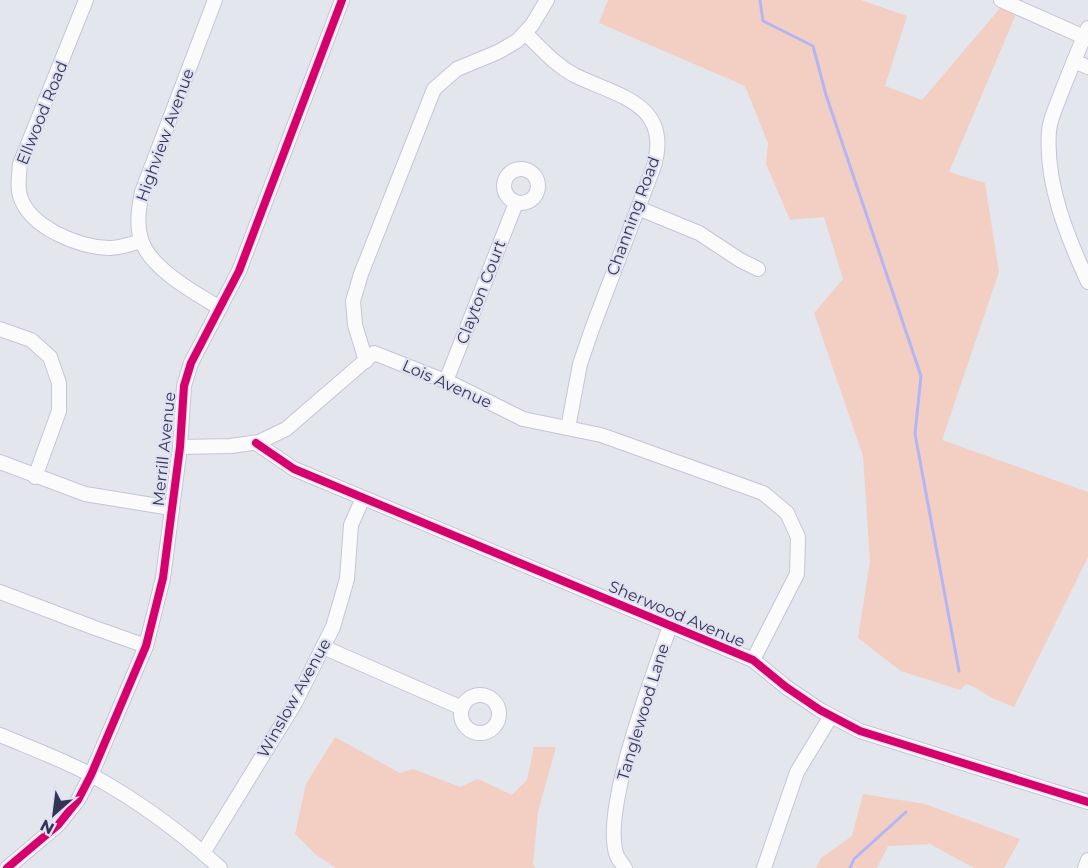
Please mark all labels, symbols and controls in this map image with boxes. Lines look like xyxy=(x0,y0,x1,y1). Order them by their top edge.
street label: Ellwood Road xyxy=(13,58,71,168)
street label: Highview Avenue xyxy=(132,66,198,204)
street label: Channing Road xyxy=(603,154,663,278)
street label: Clayton Court xyxy=(452,237,510,347)
street label: Lois Avenue xyxy=(399,356,495,412)
street label: Merrill Avenue xyxy=(149,391,179,507)
street label: Sherwood Avenue xyxy=(606,577,748,651)
street label: Winslow Avenue xyxy=(253,635,335,761)
street label: Tanglewood Lane xyxy=(613,641,673,783)
north arrow xyxy=(24,784,84,844)
text: N xyxy=(37,815,57,838)

